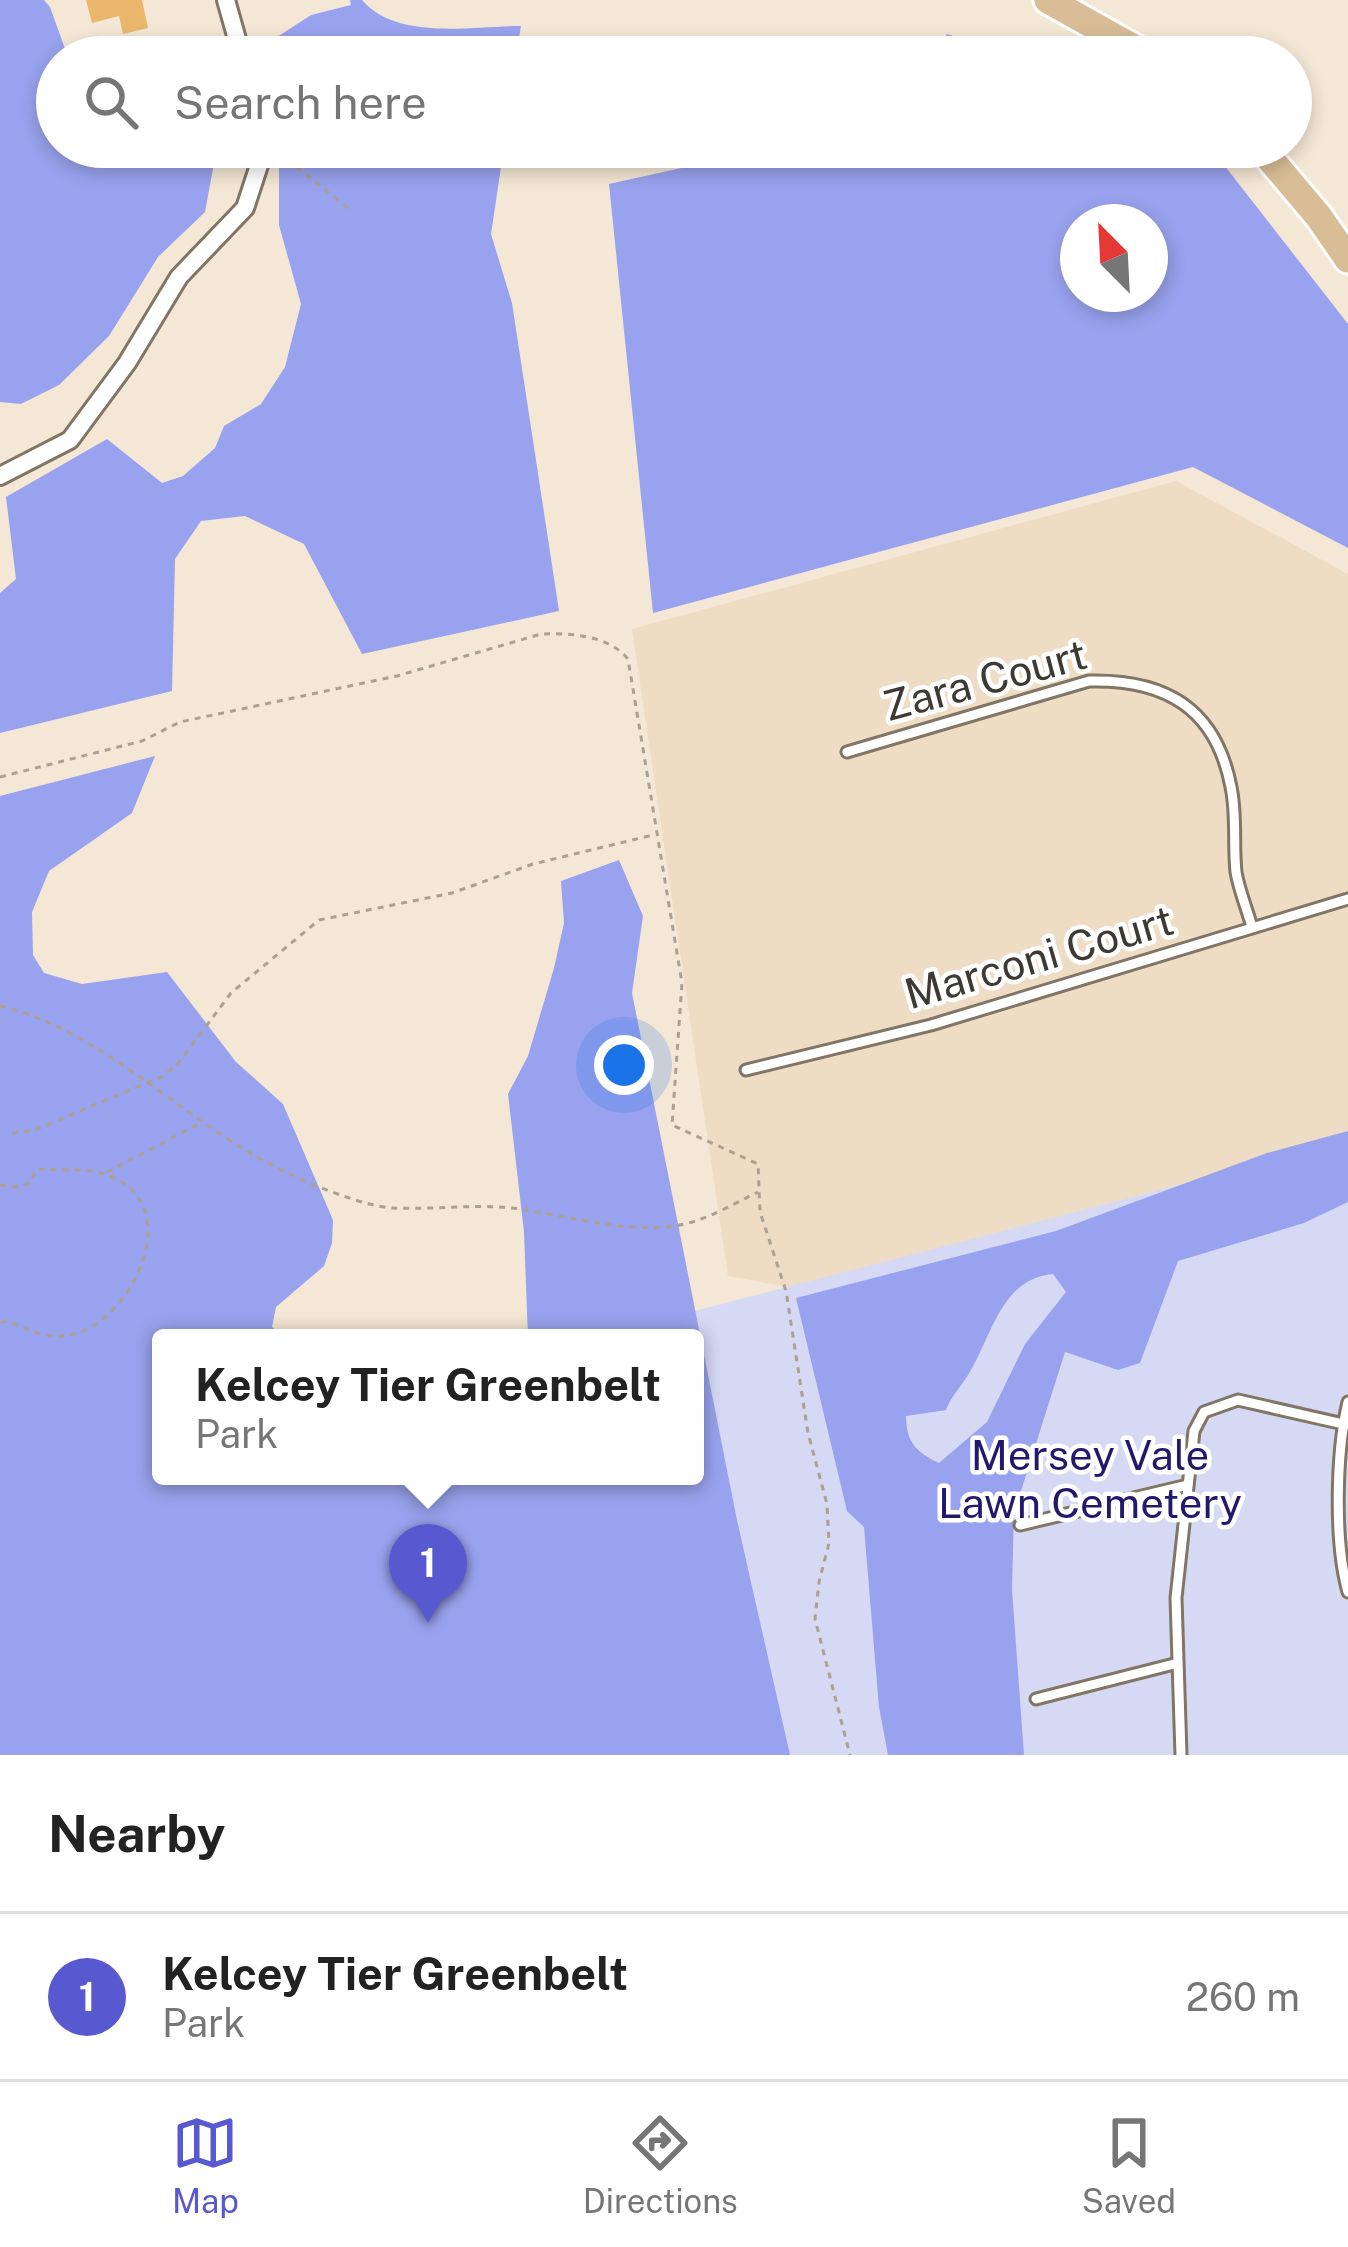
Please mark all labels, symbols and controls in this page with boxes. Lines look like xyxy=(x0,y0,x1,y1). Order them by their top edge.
search box xyxy=(36,36,1312,168)
icon: search xyxy=(78,69,144,135)
text: Search here xyxy=(174,76,427,129)
north arrow xyxy=(1060,204,1168,312)
street label: Zara Court xyxy=(878,629,1092,730)
street label: Marconi Court xyxy=(899,895,1179,1018)
your location xyxy=(594,1035,654,1095)
popup xyxy=(152,1329,704,1485)
text: Kelcey Tier Greenbelt xyxy=(195,1358,661,1411)
text: Park xyxy=(195,1411,278,1457)
park label: Mersey Vale Lawn Cemetery xyxy=(938,1430,1242,1527)
pin: 1 xyxy=(389,1524,467,1623)
text: Nearby xyxy=(48,1804,225,1863)
text: Kelcey Tier Greenbelt xyxy=(162,1947,628,2000)
text: 1 xyxy=(79,1974,95,2020)
text: 260 m xyxy=(1186,1974,1300,2020)
text: Park xyxy=(162,2000,245,2046)
tab: Map xyxy=(172,2110,239,2220)
tab: Directions xyxy=(583,2110,738,2220)
tab: Saved xyxy=(1082,2110,1176,2220)

